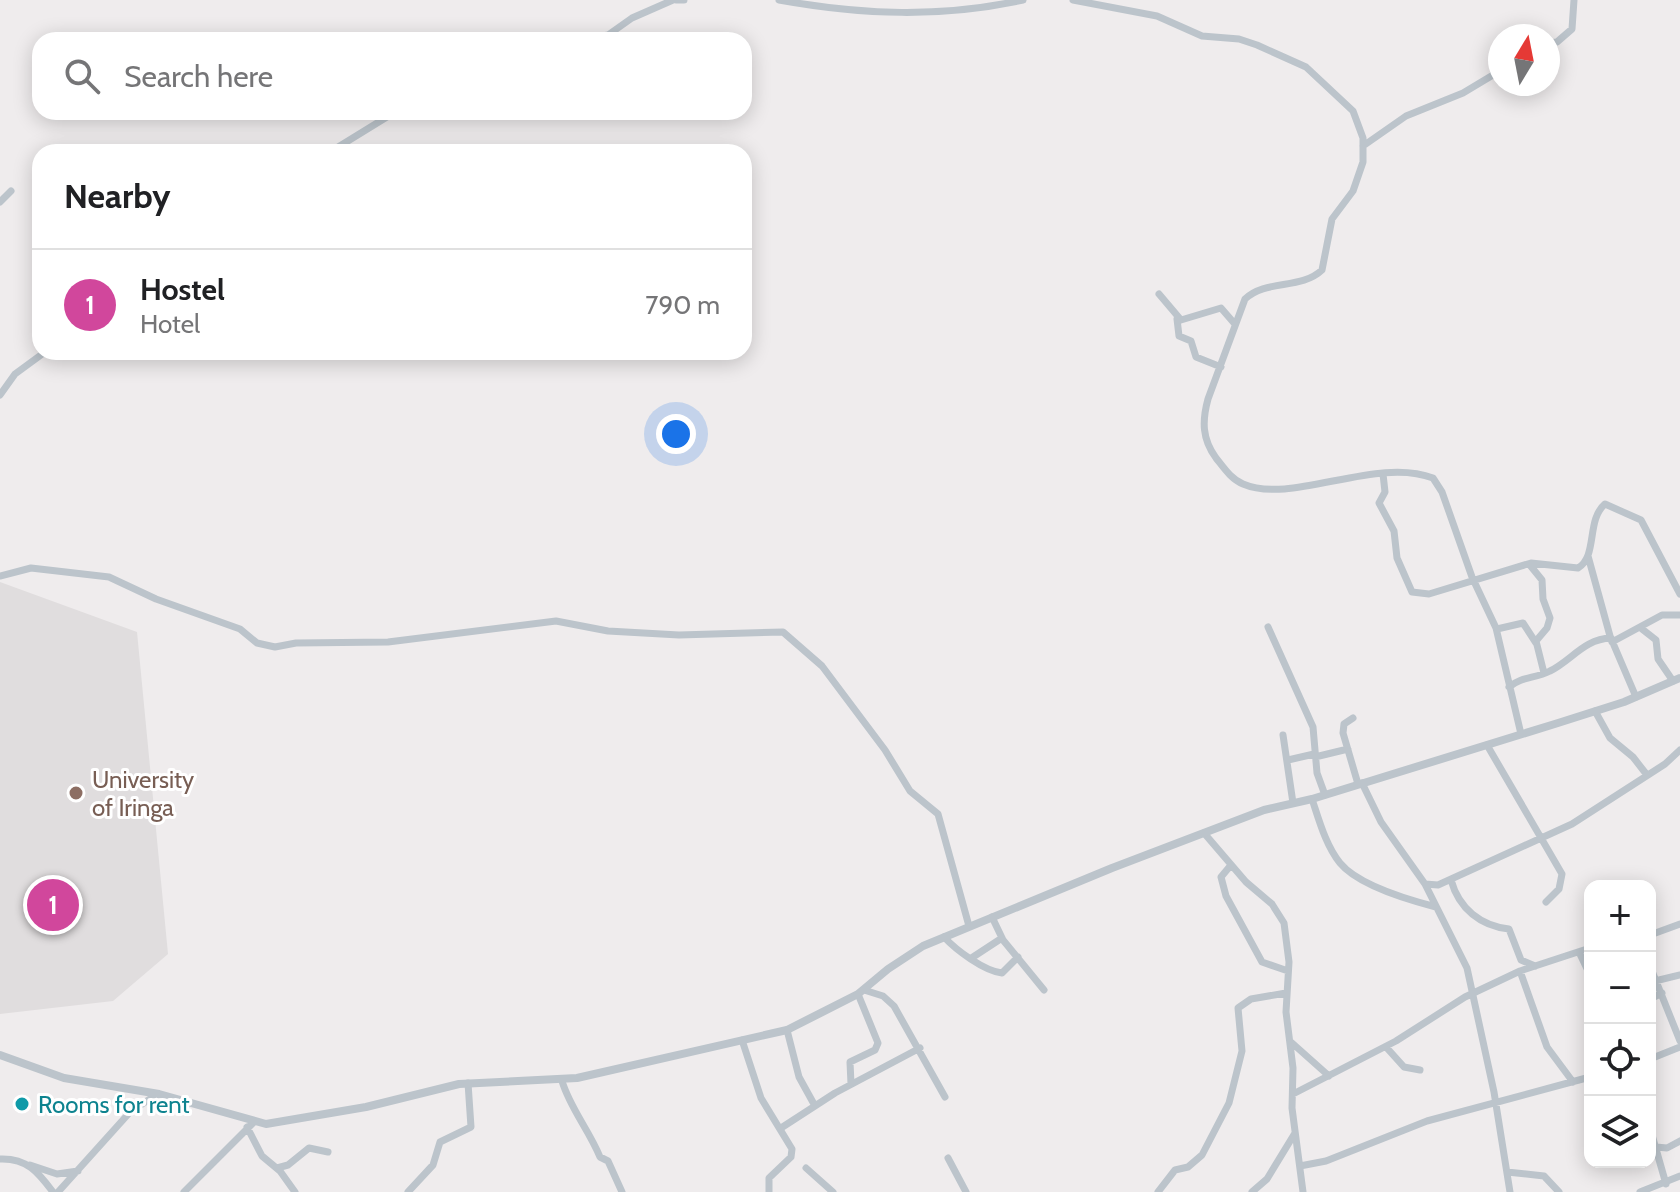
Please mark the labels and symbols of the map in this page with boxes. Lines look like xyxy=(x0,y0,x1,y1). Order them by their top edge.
north arrow xyxy=(1488,24,1560,96)
your location xyxy=(656,414,696,454)
place label: University of Iringa xyxy=(92,765,194,822)
marker: University of Iringa xyxy=(67,784,85,802)
pin: 1 xyxy=(27,875,79,935)
place label: Rooms for rent xyxy=(38,1090,190,1119)
marker: Rooms for rent xyxy=(13,1095,31,1113)

